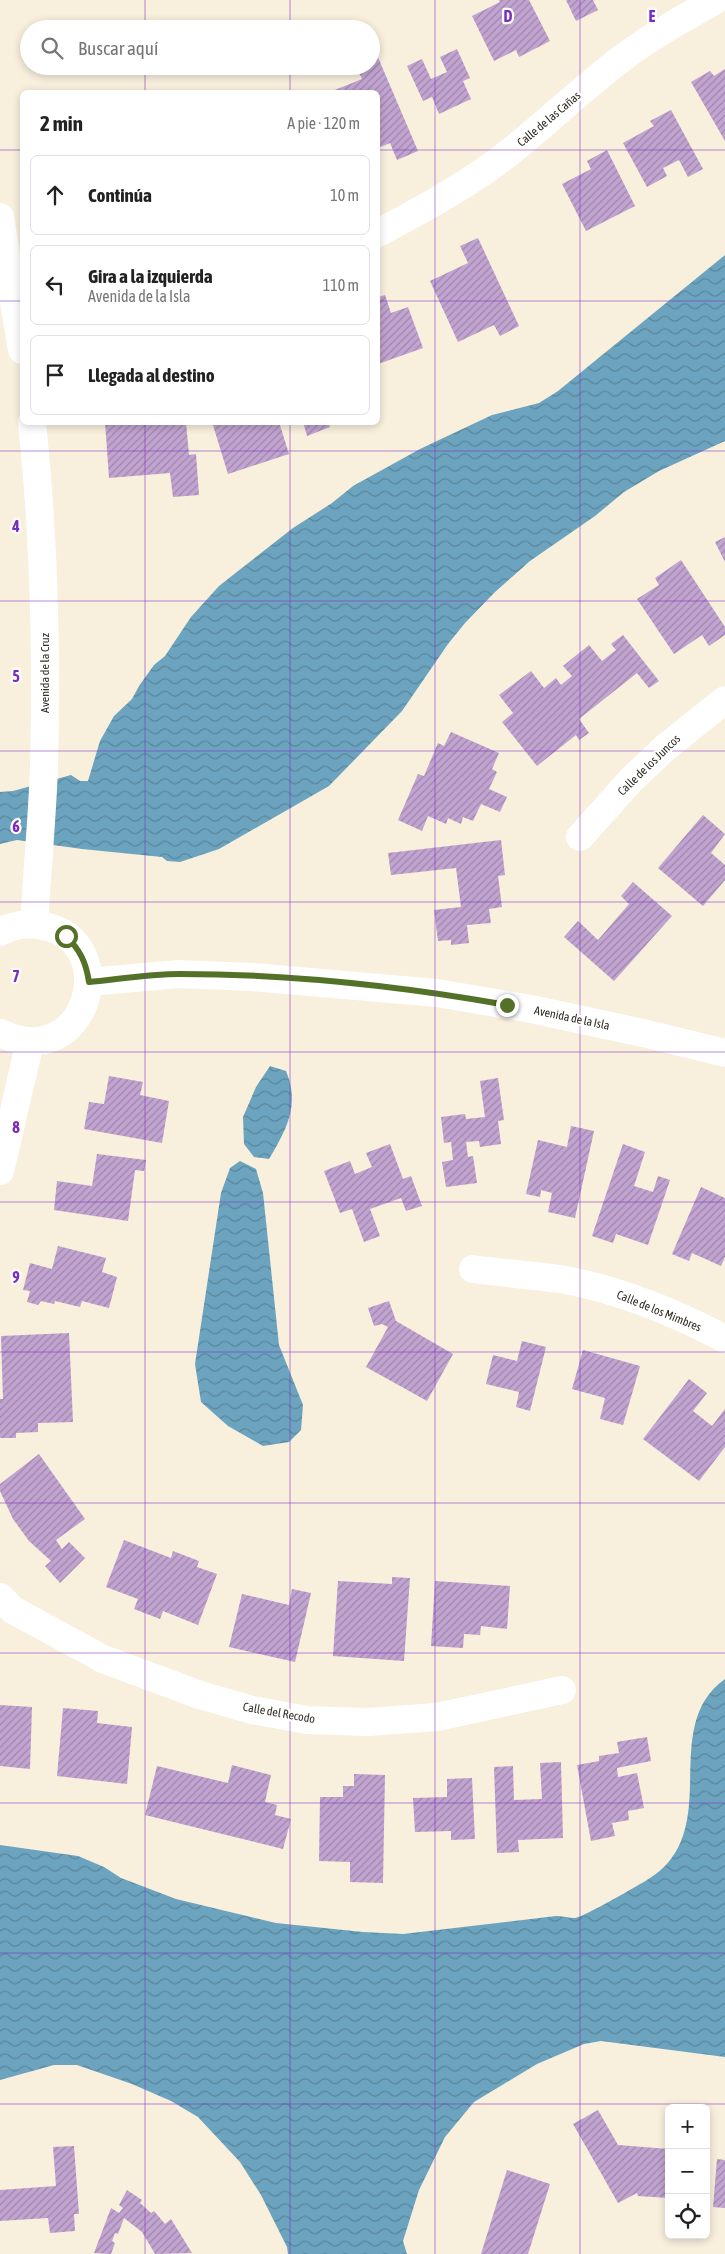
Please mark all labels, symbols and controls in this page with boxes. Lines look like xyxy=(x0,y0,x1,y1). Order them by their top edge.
text: D xyxy=(504,7,513,25)
text: E xyxy=(649,7,656,25)
search box xyxy=(20,20,380,75)
icon: search xyxy=(38,34,66,62)
text: Buscar aquí xyxy=(78,37,158,59)
street label: Calle de las Cañas xyxy=(514,88,584,150)
text: 2 min xyxy=(40,111,83,135)
text: A pie · 120 m xyxy=(287,114,360,132)
icon: ahead xyxy=(41,181,69,209)
text: Continúa xyxy=(88,184,152,206)
text: 10 m xyxy=(330,186,359,204)
text: Gira a la izquierda xyxy=(88,265,213,287)
icon: left xyxy=(41,271,69,299)
text: 110 m xyxy=(323,276,359,294)
text: Avenida de la Isla xyxy=(88,287,191,305)
icon: arrive xyxy=(41,361,69,389)
text: Llegada al destino xyxy=(88,364,215,386)
text: 4 xyxy=(11,517,20,535)
street label: Avenida de la Cruz xyxy=(38,632,52,713)
text: 5 xyxy=(12,667,20,685)
street label: Calle de los Juncos xyxy=(615,732,683,798)
text: 6 xyxy=(12,817,20,835)
route start xyxy=(55,925,78,948)
text: 7 xyxy=(12,967,20,985)
route end xyxy=(496,994,519,1017)
street label: Avenida de la Isla xyxy=(533,1003,611,1033)
text: 8 xyxy=(12,1118,20,1136)
text: 9 xyxy=(12,1268,20,1286)
street label: Calle de los Mimbres xyxy=(615,1288,703,1334)
street label: Calle del Recodo xyxy=(242,1700,317,1726)
map controls xyxy=(665,2104,710,2239)
button: + xyxy=(665,2104,710,2149)
button: − xyxy=(665,2149,710,2194)
button: locate xyxy=(665,2194,710,2239)

